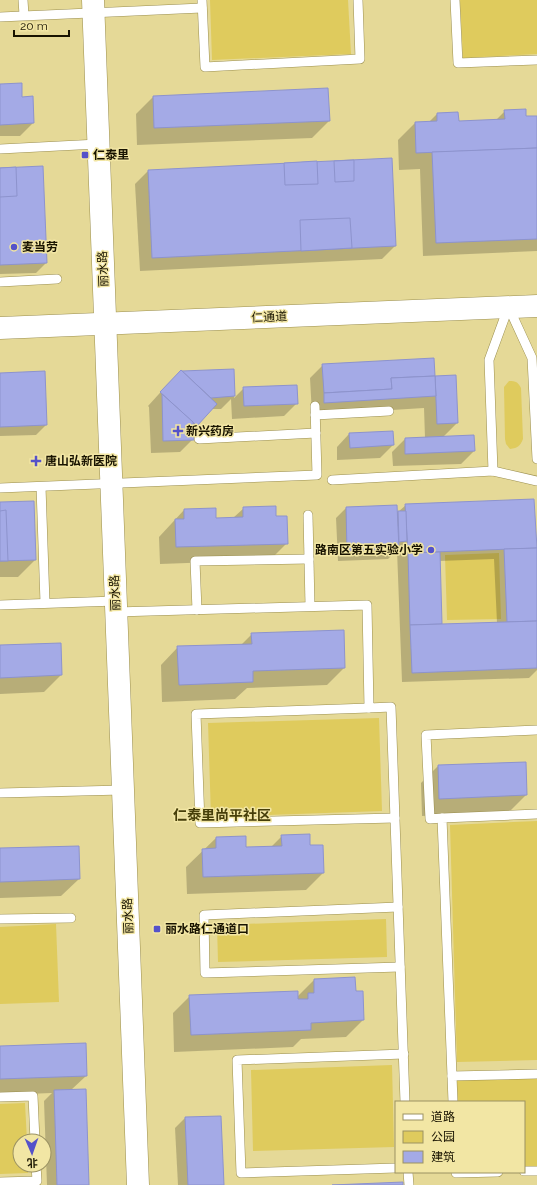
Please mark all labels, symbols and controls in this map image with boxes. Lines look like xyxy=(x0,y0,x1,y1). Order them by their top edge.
scale bar xyxy=(14,12,69,38)
text: 20 m xyxy=(20,19,48,33)
place label: 仁泰里 xyxy=(93,148,129,162)
marker: 仁泰里 xyxy=(80,150,90,160)
place label: 麦当劳 xyxy=(22,240,58,254)
marker: 麦当劳 xyxy=(9,242,19,252)
street label: 丽水路 xyxy=(95,251,111,287)
street label: 仁通道 xyxy=(251,309,287,325)
place label: 新兴药房 xyxy=(186,424,234,438)
marker: 新兴药房 xyxy=(173,426,183,436)
place label: 唐山弘新医院 xyxy=(45,454,117,468)
marker: 唐山弘新医院 xyxy=(30,455,42,467)
place label: 路南区第五实验小学 xyxy=(315,543,423,557)
marker: 路南区第五实验小学 xyxy=(426,545,436,555)
street label: 丽水路 xyxy=(107,575,123,611)
district label: 仁泰里尚平社区 xyxy=(173,807,271,823)
street label: 丽水路 xyxy=(120,898,136,934)
place label: 丽水路仁通道口 xyxy=(165,922,249,936)
marker: 丽水路仁通道口 xyxy=(152,924,162,934)
legend xyxy=(395,1101,525,1173)
text: 道路 xyxy=(431,1110,455,1124)
text: 公园 xyxy=(431,1130,455,1144)
north arrow xyxy=(12,1133,52,1173)
text: 建筑 xyxy=(431,1150,455,1164)
text: 北 xyxy=(27,1156,38,1169)

